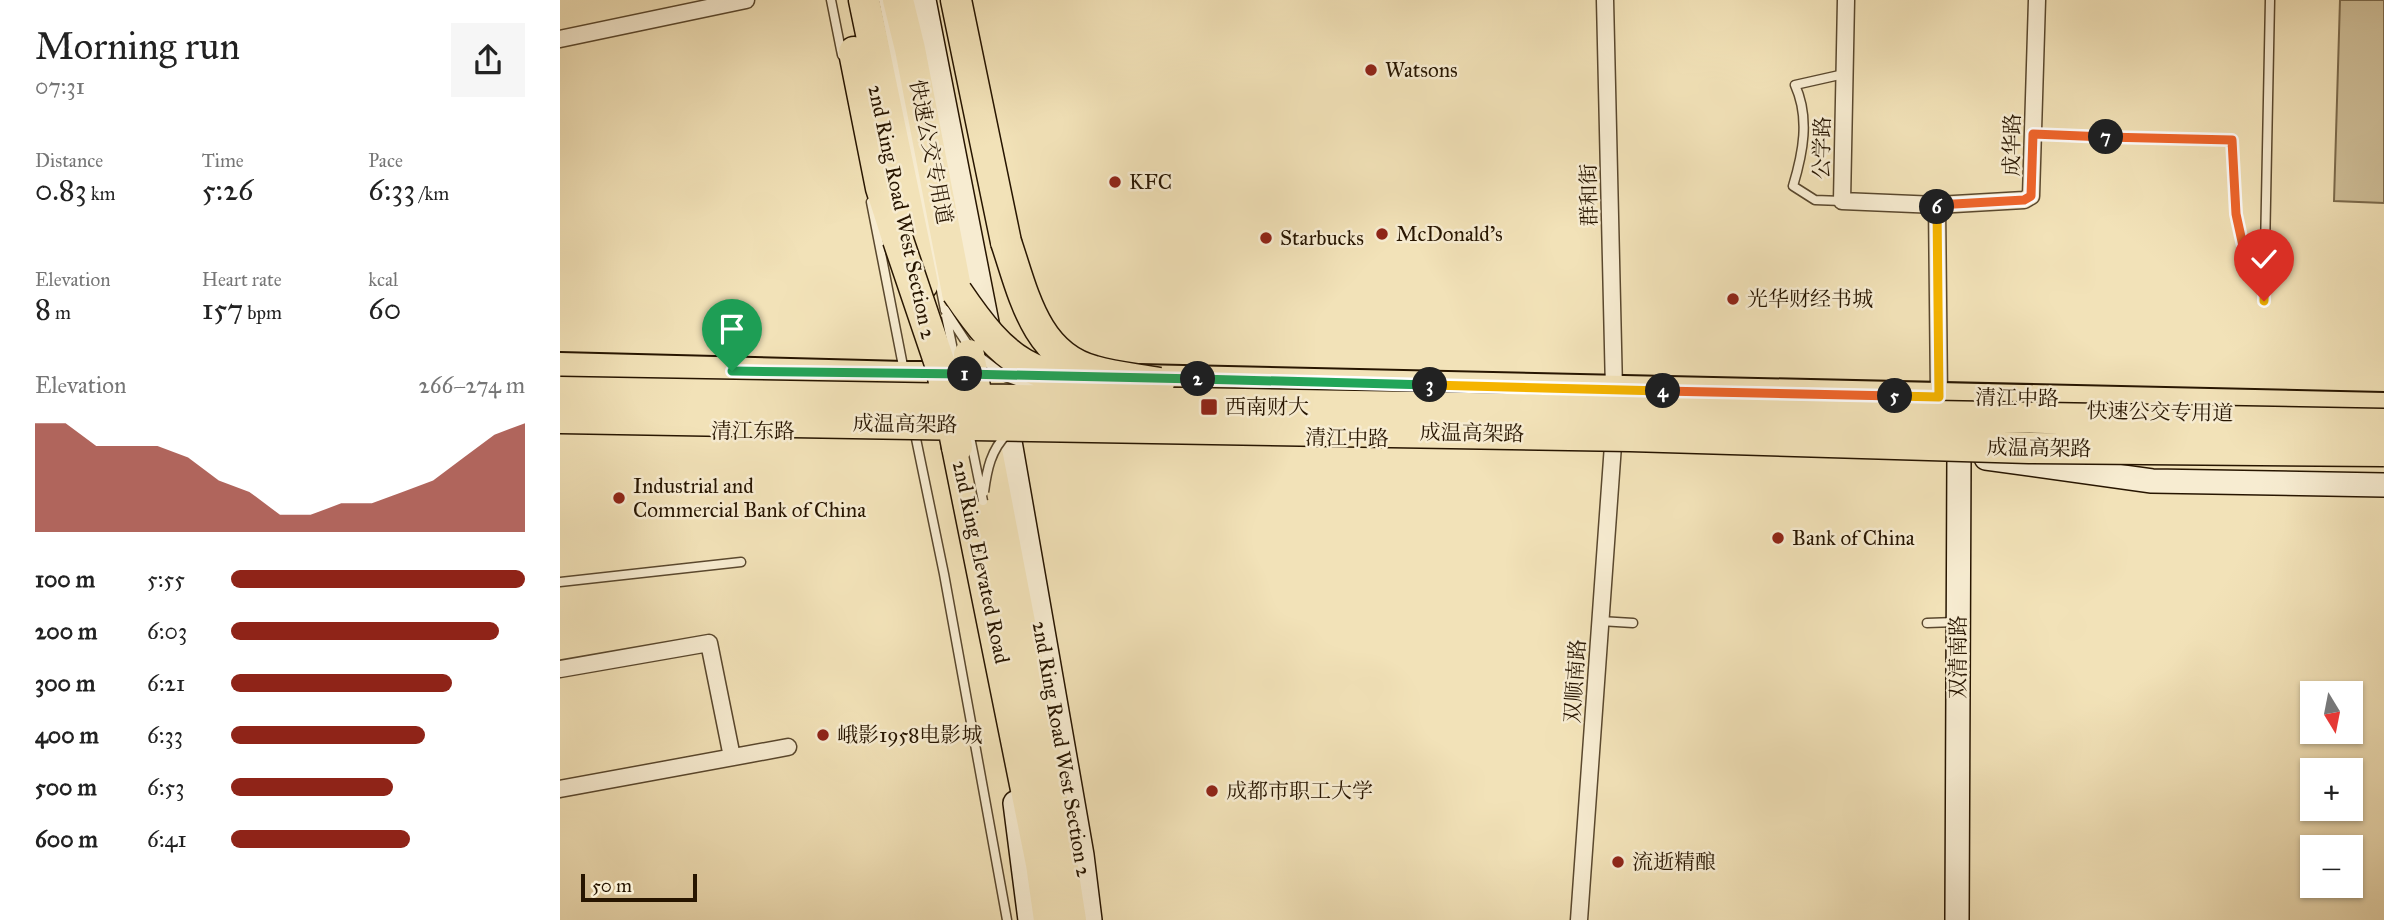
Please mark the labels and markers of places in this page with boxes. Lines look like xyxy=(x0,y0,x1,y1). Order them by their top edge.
place label: Watsons xyxy=(1385,57,1458,83)
marker: Watsons xyxy=(1363,62,1379,78)
pin: 7 xyxy=(2088,120,2124,154)
place label: KFC xyxy=(1129,169,1172,195)
marker: KFC xyxy=(1107,174,1123,190)
pin: 6 xyxy=(1920,190,1954,224)
place label: McDonald's xyxy=(1396,221,1503,247)
place label: Starbucks xyxy=(1280,225,1364,251)
marker: McDonald's xyxy=(1374,226,1390,242)
pin xyxy=(2234,229,2294,301)
marker: Starbucks xyxy=(1258,230,1274,246)
place label: 光华财经书城 xyxy=(1747,286,1873,312)
marker: 光华财经书城 xyxy=(1725,291,1741,307)
pin xyxy=(702,299,762,371)
pin: 1 xyxy=(948,356,982,392)
pin: 2 xyxy=(1180,362,1216,396)
pin: 3 xyxy=(1412,368,1448,402)
pin: 4 xyxy=(1646,374,1680,408)
pin: 5 xyxy=(1878,378,1912,414)
place label: 西南财大 xyxy=(1225,394,1309,420)
marker: 西南财大 xyxy=(1199,397,1219,417)
place label: Industrial and Commercial Bank of China xyxy=(633,473,866,523)
marker: Industrial and Commercial Bank of China xyxy=(611,490,627,506)
place label: Bank of China xyxy=(1792,525,1915,551)
marker: Bank of China xyxy=(1770,530,1786,546)
place label: 峨影1958电影城 xyxy=(837,722,982,748)
marker: 峨影1958电影城 xyxy=(815,727,831,743)
place label: 成都市职工大学 xyxy=(1226,778,1373,804)
marker: 成都市职工大学 xyxy=(1204,783,1220,799)
place label: 流逝精酿 xyxy=(1632,849,1716,875)
marker: 流逝精酿 xyxy=(1610,854,1626,870)

